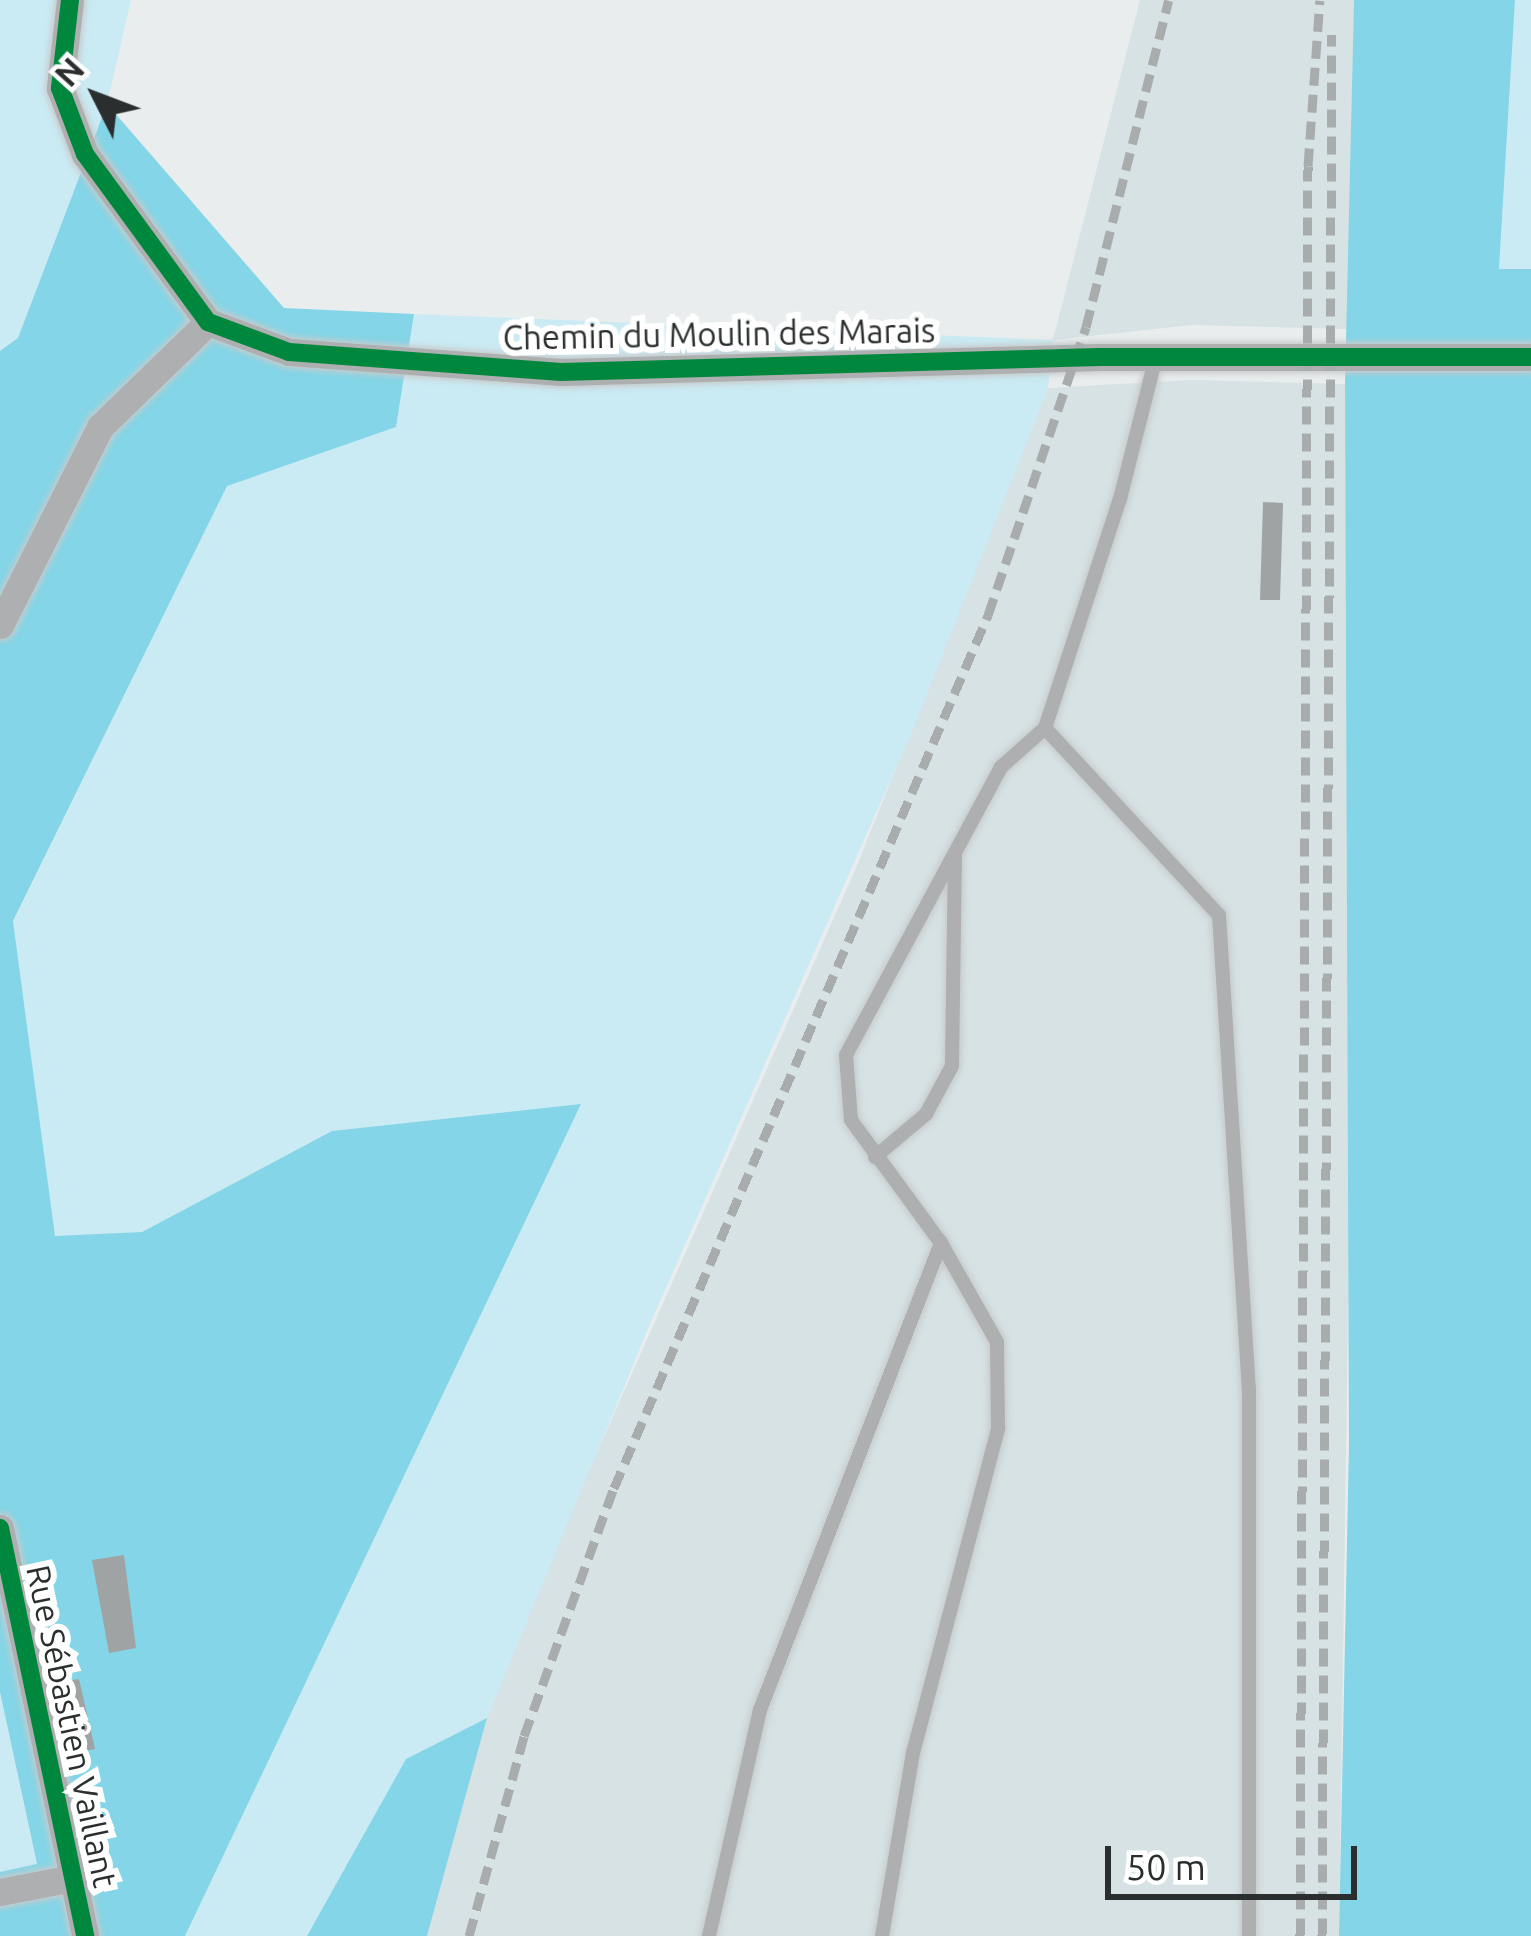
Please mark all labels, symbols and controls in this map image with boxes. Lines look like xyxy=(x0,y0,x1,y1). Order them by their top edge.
north arrow xyxy=(36,36,156,156)
text: N xyxy=(47,50,91,93)
street label: Chemin du Moulin des Marais xyxy=(502,310,936,358)
street label: Rue Sébastien Vaillant xyxy=(18,1561,126,1891)
scale bar xyxy=(1111,1822,1363,1896)
text: 50 m xyxy=(1126,1846,1206,1887)

